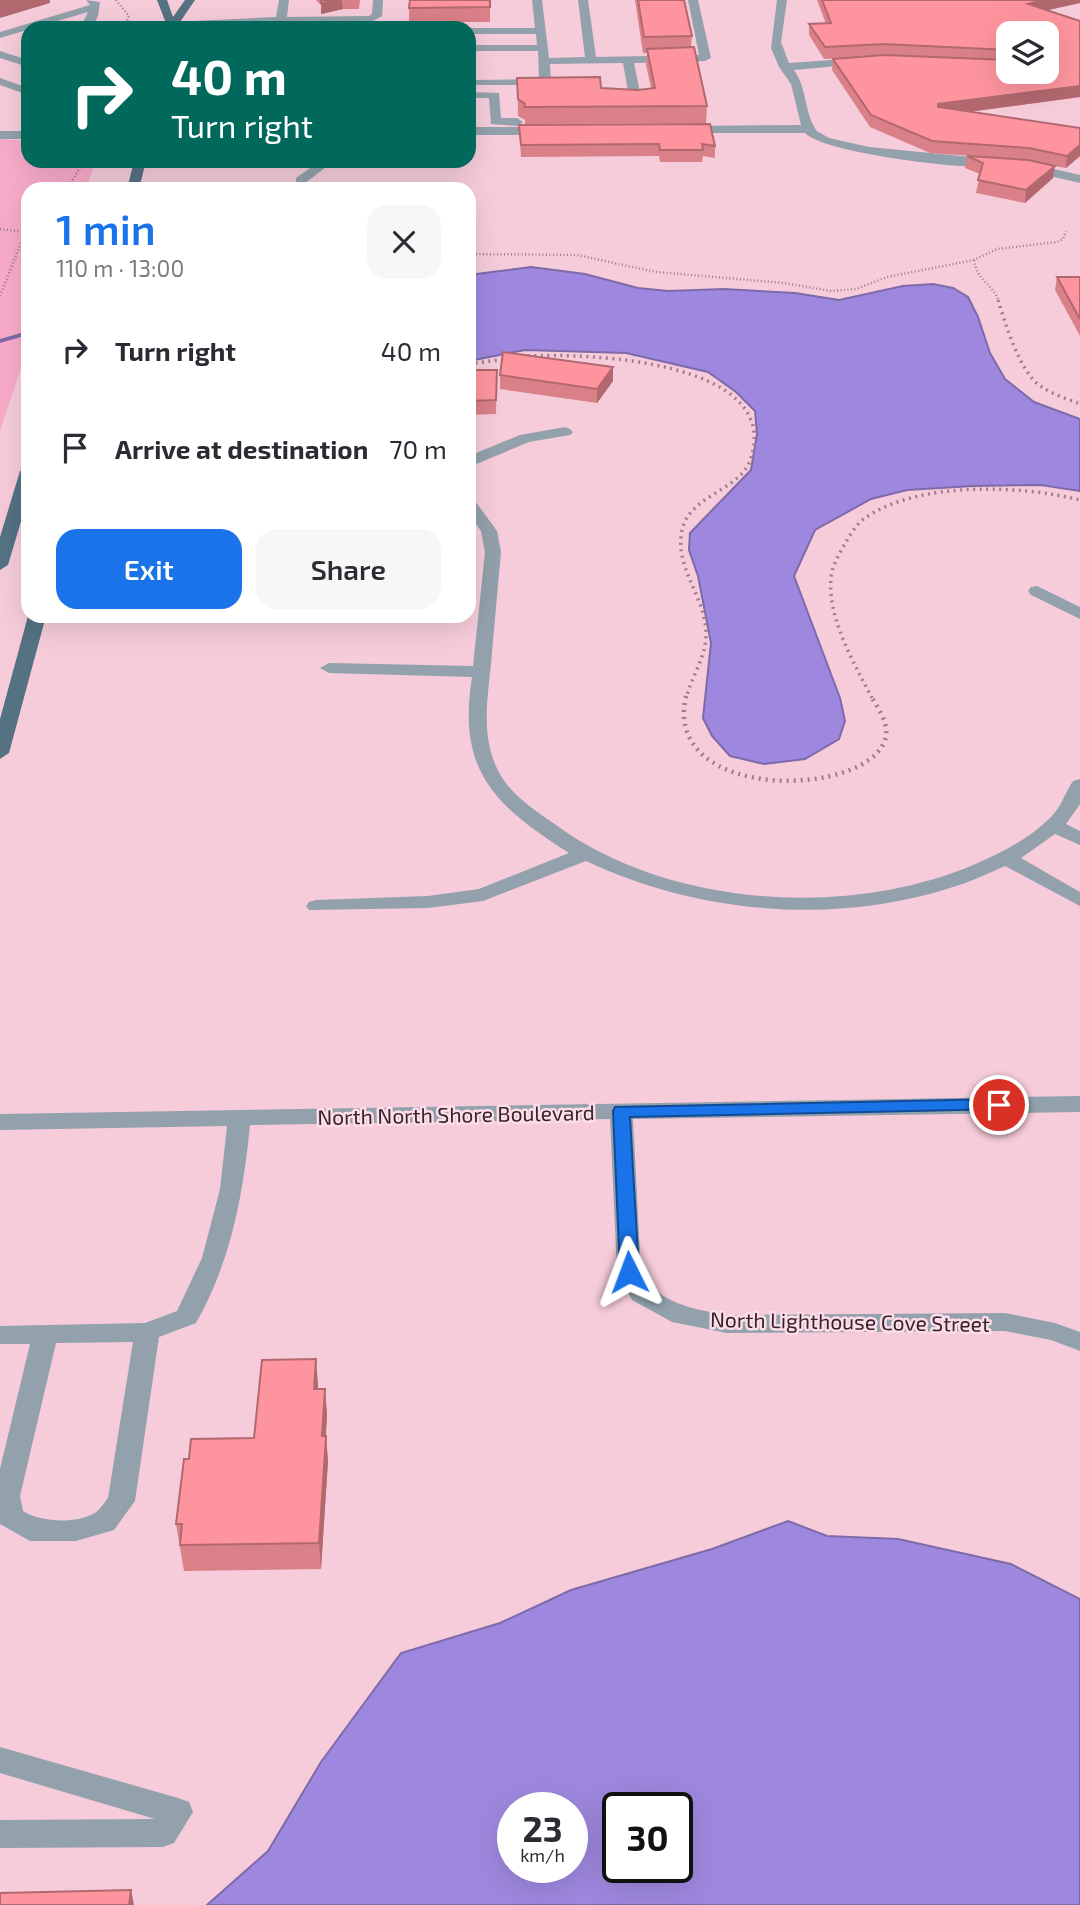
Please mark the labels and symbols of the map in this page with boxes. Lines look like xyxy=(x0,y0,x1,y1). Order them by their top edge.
pin xyxy=(969,1075,1029,1135)
street label: North North Shore Boulevard xyxy=(317,1099,595,1129)
position arrow xyxy=(592,1235,666,1309)
street label: North Lighthouse Cove Street xyxy=(710,1306,990,1336)
speed limit sign: 30 xyxy=(602,1792,693,1883)

